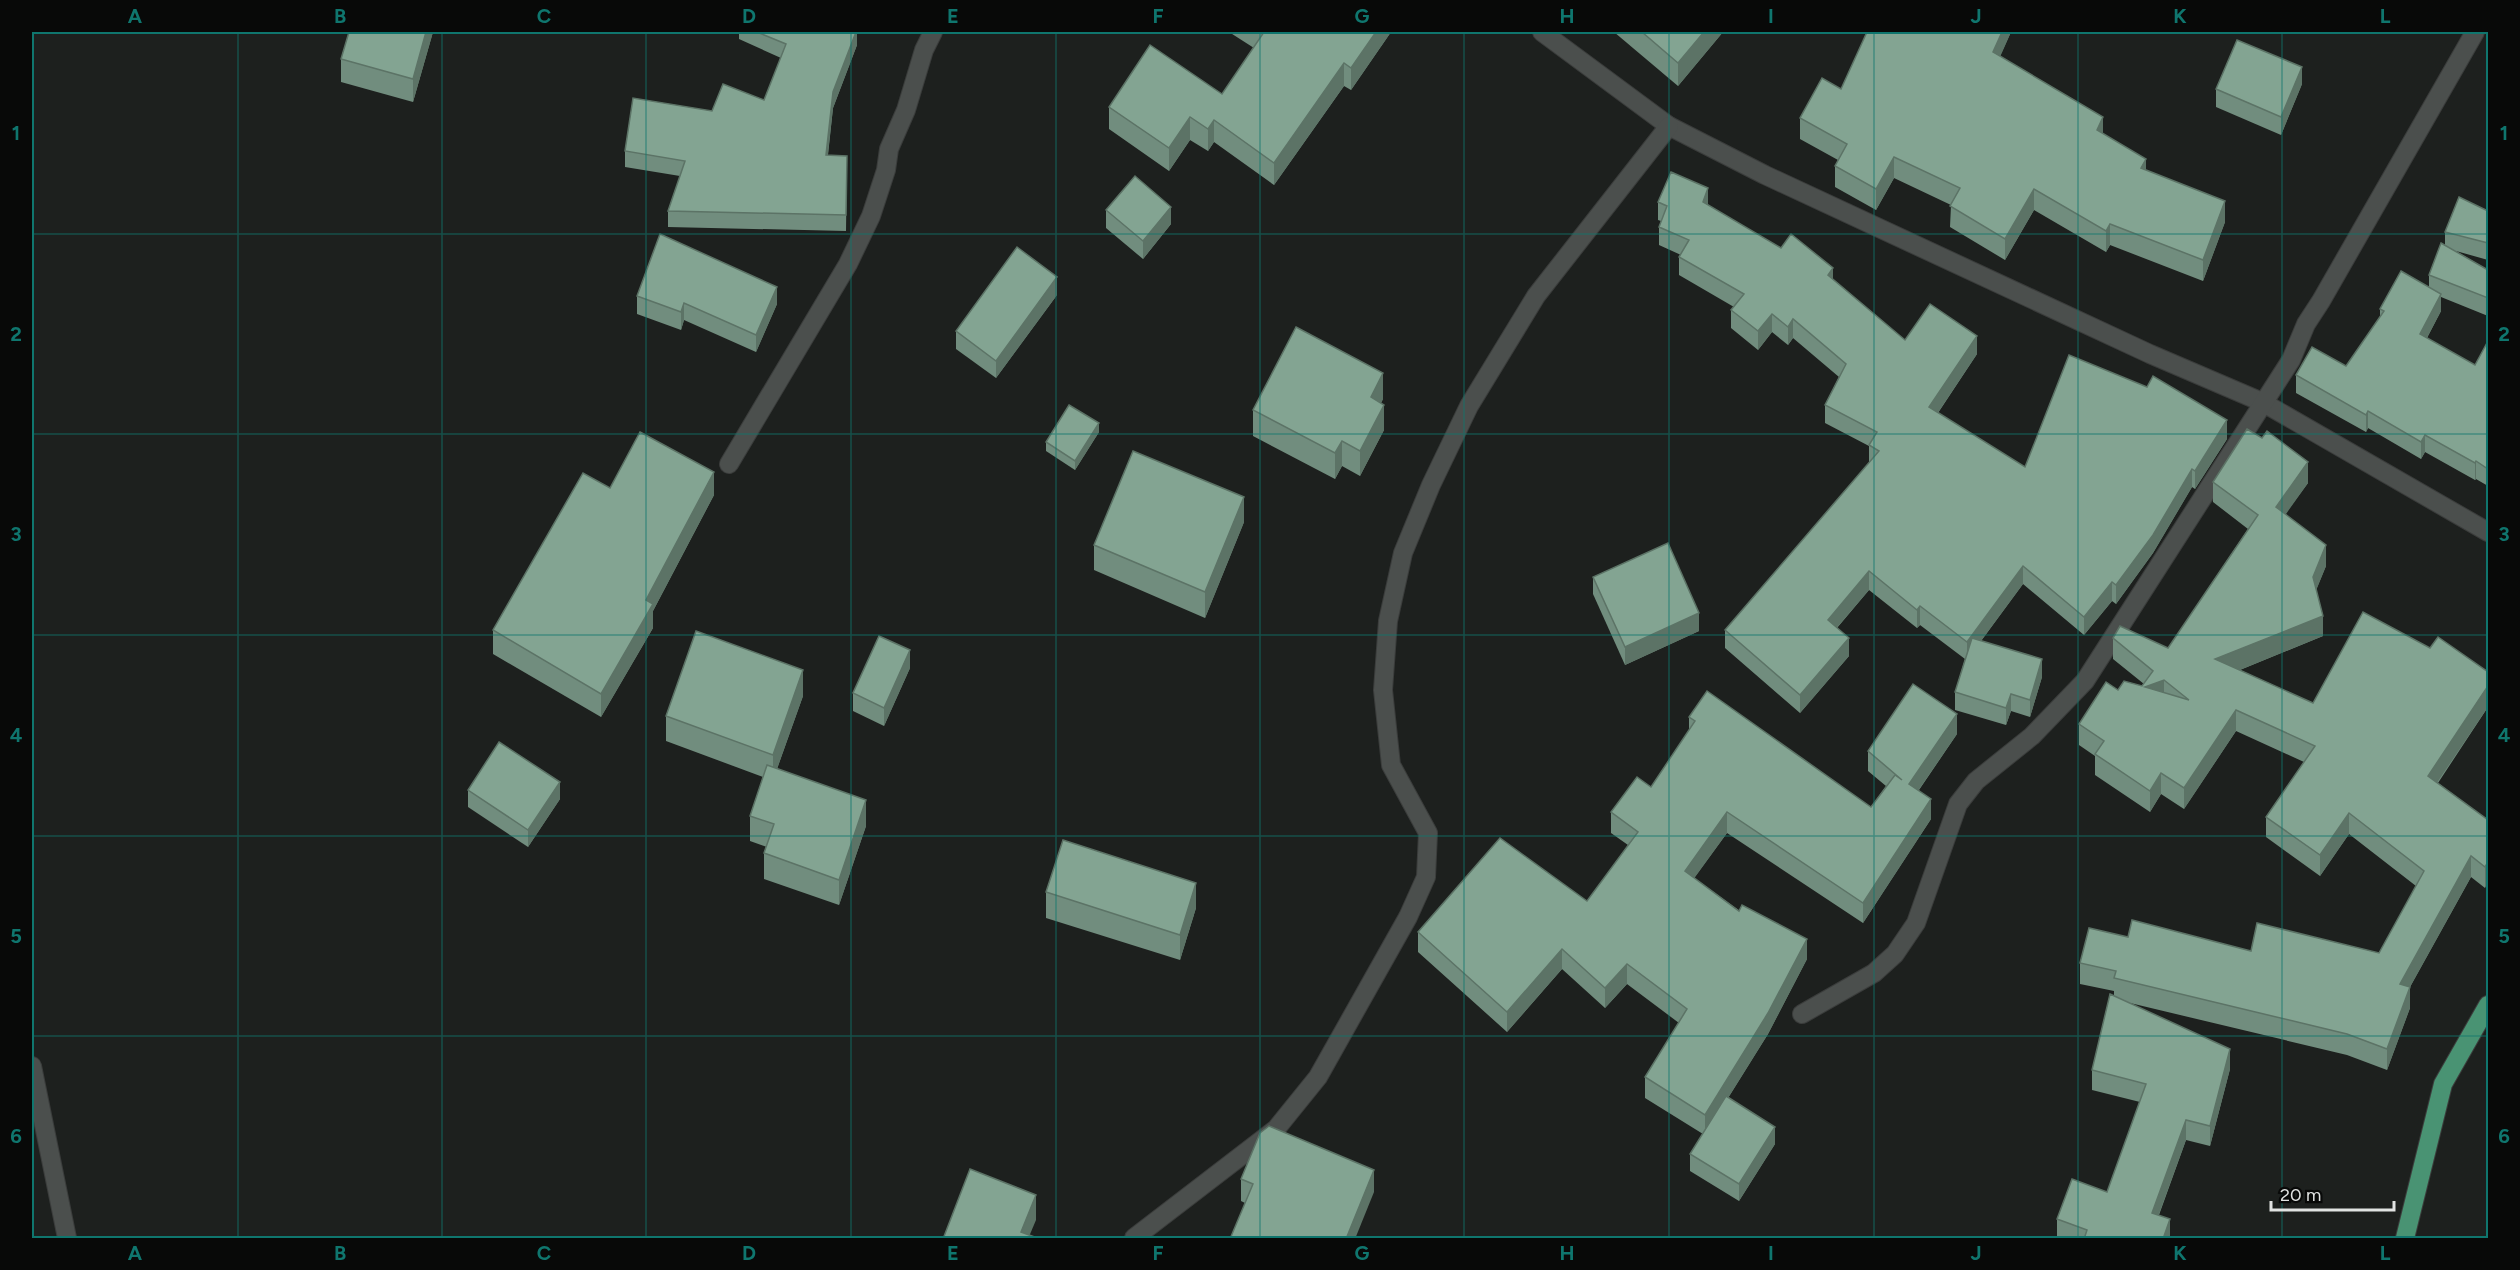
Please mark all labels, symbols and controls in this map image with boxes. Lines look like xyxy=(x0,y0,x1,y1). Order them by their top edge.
text: A xyxy=(128,4,143,28)
text: B xyxy=(334,4,346,28)
text: C xyxy=(537,4,551,28)
text: D xyxy=(742,4,756,28)
text: E xyxy=(947,4,959,28)
text: F xyxy=(1152,4,1164,28)
text: G xyxy=(1355,4,1370,28)
text: H xyxy=(1560,4,1575,28)
text: I xyxy=(1768,4,1774,28)
text: J xyxy=(1970,4,1982,28)
text: K xyxy=(2173,4,2187,28)
text: L xyxy=(2380,4,2391,28)
text: 1 xyxy=(12,121,20,145)
text: 1 xyxy=(2500,121,2508,145)
text: 2 xyxy=(10,322,22,346)
text: 2 xyxy=(2498,322,2510,346)
text: 3 xyxy=(10,522,22,546)
text: 3 xyxy=(2498,522,2510,546)
text: 4 xyxy=(10,723,23,747)
text: 4 xyxy=(2498,723,2511,747)
text: 5 xyxy=(10,924,22,948)
text: 5 xyxy=(2498,924,2510,948)
text: 6 xyxy=(10,1124,22,1148)
text: 6 xyxy=(2498,1124,2510,1148)
scale bar xyxy=(2271,1174,2394,1212)
text: 20 m xyxy=(2280,1184,2321,1206)
text: A xyxy=(128,1241,143,1265)
text: B xyxy=(334,1241,346,1265)
text: C xyxy=(537,1241,551,1265)
text: D xyxy=(742,1241,756,1265)
text: E xyxy=(947,1241,959,1265)
text: F xyxy=(1152,1241,1164,1265)
text: G xyxy=(1355,1241,1370,1265)
text: H xyxy=(1560,1241,1575,1265)
text: I xyxy=(1768,1241,1774,1265)
text: J xyxy=(1970,1241,1982,1265)
text: K xyxy=(2173,1241,2187,1265)
text: L xyxy=(2380,1241,2391,1265)

